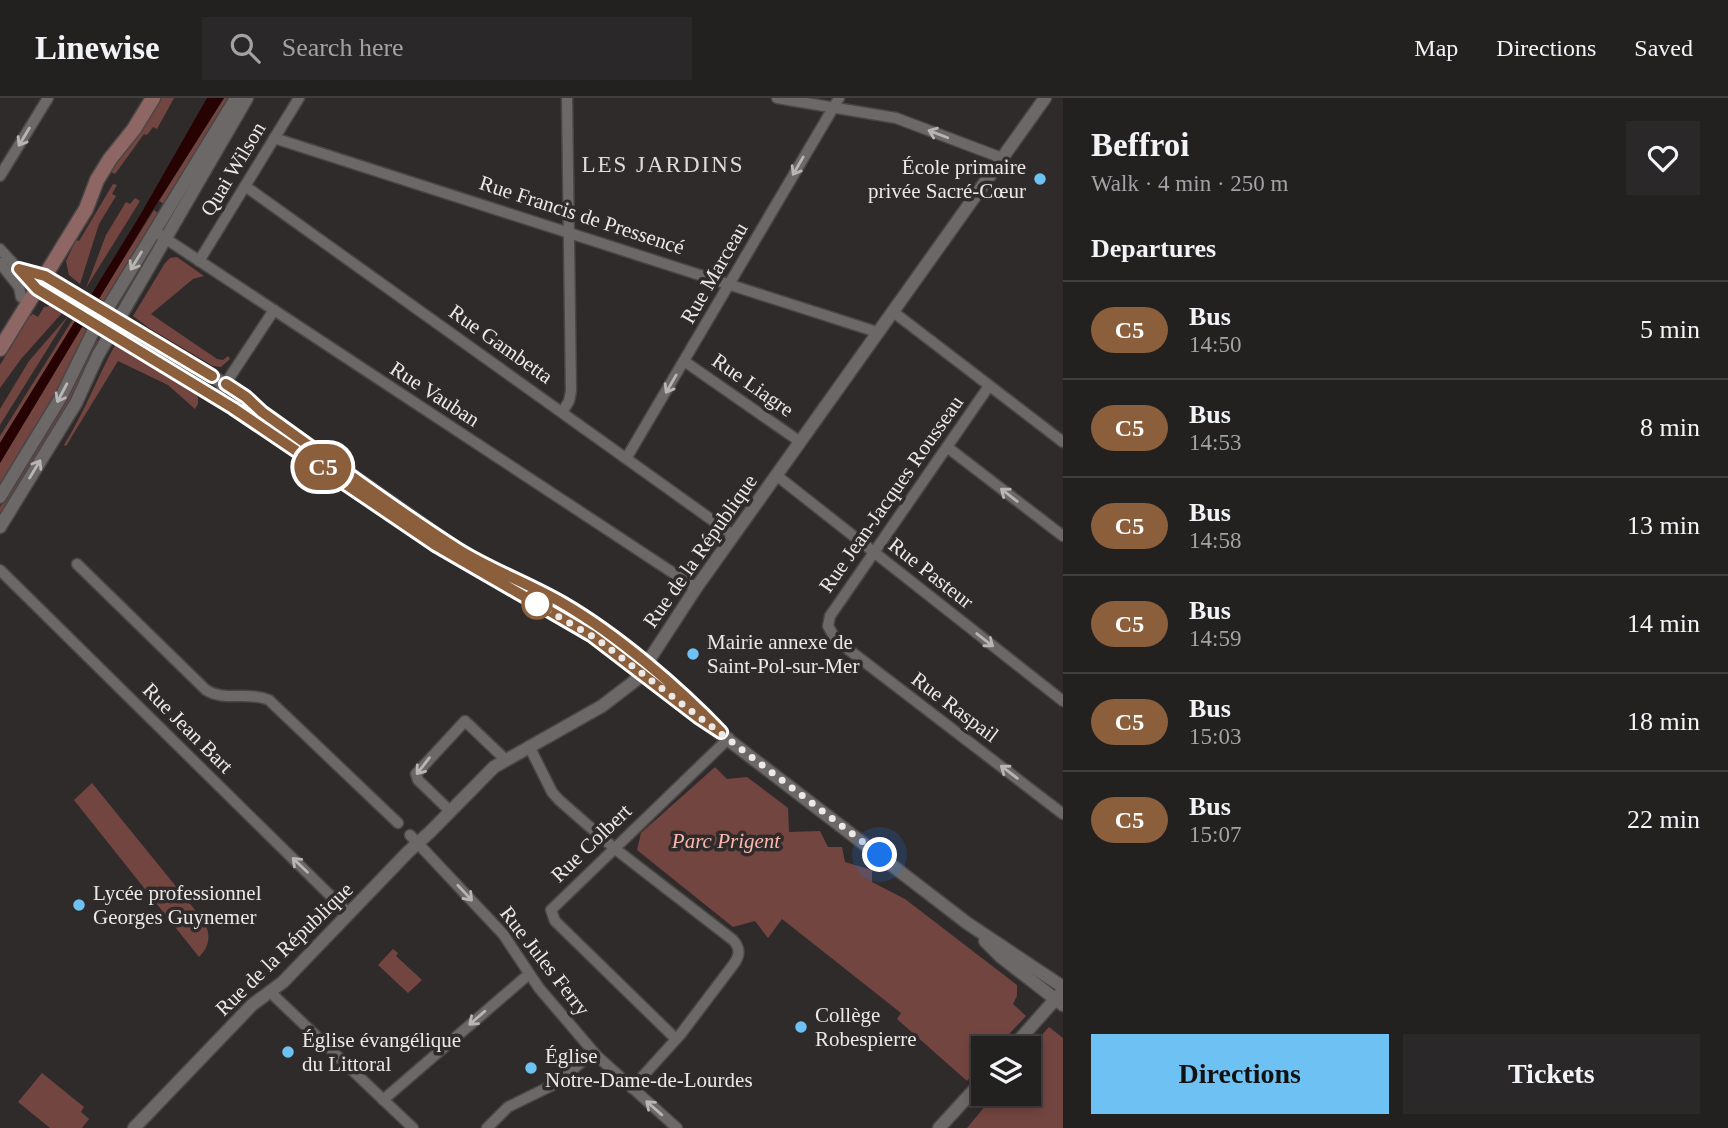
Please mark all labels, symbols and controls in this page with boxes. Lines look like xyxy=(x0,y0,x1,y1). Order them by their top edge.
search box xyxy=(202,17,692,80)
icon: search xyxy=(226,29,264,67)
text: Linewise xyxy=(35,30,160,66)
text: Search here xyxy=(282,33,404,62)
text: Map xyxy=(1414,35,1458,61)
text: Directions xyxy=(1496,35,1596,61)
text: Saved xyxy=(1634,35,1693,61)
street label: Quai Wilson xyxy=(196,117,271,220)
button: heart xyxy=(1626,121,1700,195)
one-way arrow xyxy=(16,127,30,147)
one-way arrow xyxy=(928,127,950,139)
text: Beffroi xyxy=(1091,127,1189,163)
district label: LES JARDINS xyxy=(581,152,745,177)
place label: École primaire privée Sacré-Cœur xyxy=(868,155,1026,203)
one-way arrow xyxy=(791,156,805,176)
street label: Rue Francis de Pressencé xyxy=(477,171,687,259)
marker: École primaire privée Sacré-Cœur xyxy=(1032,171,1048,187)
text: Walk · 4 min · 250 m xyxy=(1091,171,1288,196)
street label: Rue Marceau xyxy=(675,218,753,328)
text: Departures xyxy=(1091,234,1216,263)
one-way arrow xyxy=(129,250,143,270)
street label: Rue Gambetta xyxy=(445,300,558,389)
text: Bus xyxy=(1189,302,1231,331)
text: 5 min xyxy=(1640,315,1700,344)
text: C5 xyxy=(1115,317,1144,343)
text: 14:50 xyxy=(1189,332,1241,357)
street label: Rue Liagre xyxy=(708,348,798,422)
street label: Rue Vauban xyxy=(386,356,485,432)
one-way arrow xyxy=(664,373,678,393)
one-way arrow xyxy=(55,382,69,402)
street label: Rue Jean-Jacques Rousseau xyxy=(814,391,968,597)
text: Bus xyxy=(1189,400,1231,429)
text: 8 min xyxy=(1640,413,1700,442)
text: C5 xyxy=(1115,415,1144,441)
text: 14:53 xyxy=(1189,430,1241,455)
line badge: C5 xyxy=(292,444,354,490)
text: C5 xyxy=(308,454,338,480)
one-way arrow xyxy=(29,459,43,479)
street label: Rue de la République xyxy=(638,470,762,632)
one-way arrow xyxy=(1000,487,1019,502)
text: Bus xyxy=(1189,498,1231,527)
text: 13 min xyxy=(1627,511,1700,540)
text: C5 xyxy=(1115,513,1144,539)
text: 14:58 xyxy=(1189,528,1241,553)
street label: Rue Pasteur xyxy=(884,532,978,614)
unlabelled marker xyxy=(522,589,552,619)
text: Bus xyxy=(1189,596,1231,625)
text: 14 min xyxy=(1627,609,1700,638)
text: C5 xyxy=(1115,611,1144,637)
text: 14:59 xyxy=(1189,626,1241,651)
place label: Mairie annexe de Saint-Pol-sur-Mer xyxy=(707,630,859,678)
one-way arrow xyxy=(975,632,994,647)
marker: Mairie annexe de Saint-Pol-sur-Mer xyxy=(685,646,701,662)
street label: Rue Raspail xyxy=(907,667,1003,747)
street label: Rue Jean Bart xyxy=(138,678,238,778)
text: Bus xyxy=(1189,694,1231,723)
text: 18 min xyxy=(1627,707,1700,736)
text: C5 xyxy=(1115,709,1144,735)
text: 15:03 xyxy=(1189,724,1241,749)
one-way arrow xyxy=(416,757,431,776)
one-way arrow xyxy=(1000,765,1019,780)
text: Bus xyxy=(1189,792,1231,821)
street label: Rue Colbert xyxy=(546,799,636,887)
text: 22 min xyxy=(1627,805,1700,834)
text: C5 xyxy=(1115,807,1144,833)
text: 15:07 xyxy=(1189,822,1241,847)
park label: Parc Prigent xyxy=(671,829,781,853)
your location xyxy=(862,837,897,872)
one-way arrow xyxy=(292,857,309,874)
street label: Rue de la République xyxy=(210,877,358,1021)
place label: Lycée professionnel Georges Guynemer xyxy=(93,881,262,929)
one-way arrow xyxy=(456,884,473,901)
marker: Lycée professionnel Georges Guynemer xyxy=(71,897,87,913)
street label: Rue Jules Ferry xyxy=(495,902,595,1021)
place label: Collège Robespierre xyxy=(815,1003,916,1051)
one-way arrow xyxy=(469,1010,487,1026)
marker: Collège Robespierre xyxy=(793,1019,809,1035)
place label: Église évangélique du Littoral xyxy=(302,1028,461,1076)
button: Directions xyxy=(1091,1034,1389,1114)
button: Tickets xyxy=(1403,1034,1700,1114)
map controls xyxy=(971,1036,1041,1106)
button: layers xyxy=(971,1036,1041,1106)
marker: Église évangélique du Littoral xyxy=(280,1044,296,1060)
place label: Église Notre-Dame-de-Lourdes xyxy=(545,1044,753,1092)
marker: Église Notre-Dame-de-Lourdes xyxy=(523,1060,539,1076)
one-way arrow xyxy=(645,1100,663,1116)

